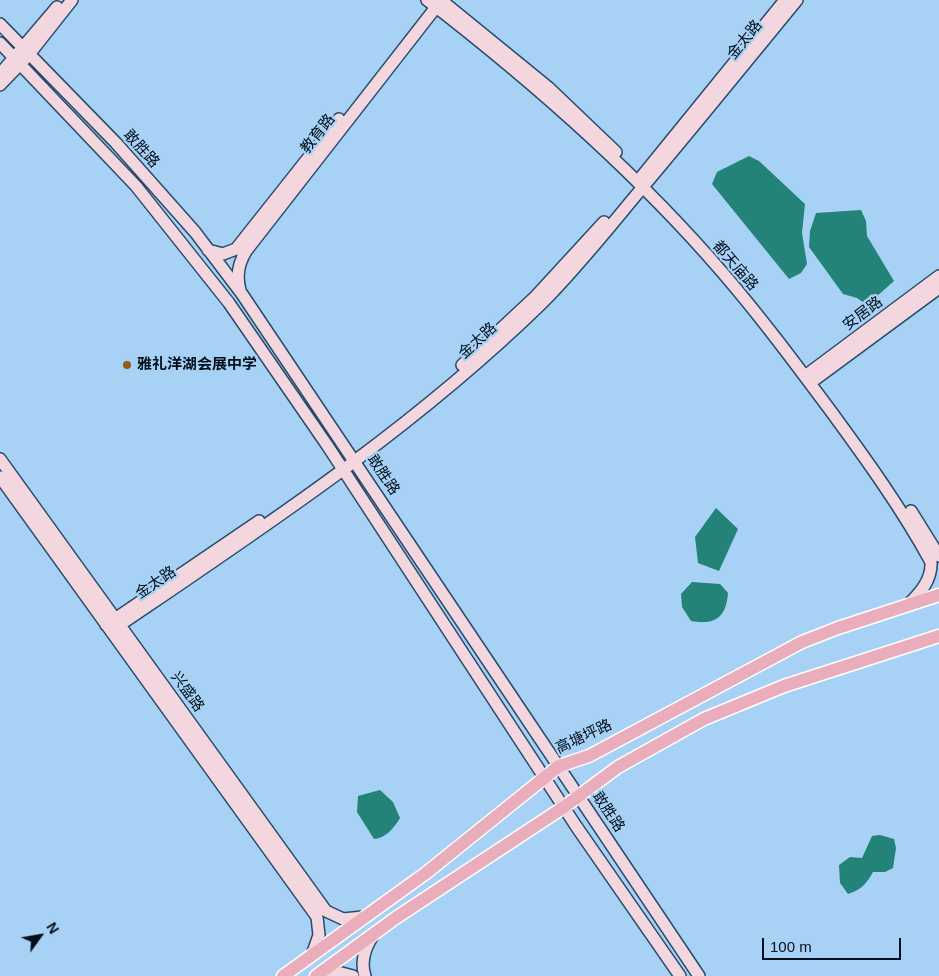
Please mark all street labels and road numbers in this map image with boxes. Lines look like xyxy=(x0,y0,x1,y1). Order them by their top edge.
street label: 金太路 xyxy=(724,17,766,63)
street label: 教育路 xyxy=(297,111,339,157)
street label: 敢胜路 xyxy=(119,126,163,172)
street label: 都天庙路 xyxy=(709,237,761,295)
street label: 安居路 xyxy=(840,293,886,335)
street label: 金太路 xyxy=(455,319,501,363)
street label: 敢胜路 xyxy=(363,451,403,499)
street label: 金太路 xyxy=(132,563,180,603)
street label: 兴盛路 xyxy=(166,669,208,715)
street label: 高塘坪路 xyxy=(553,716,615,758)
street label: 敢胜路 xyxy=(588,788,628,836)

